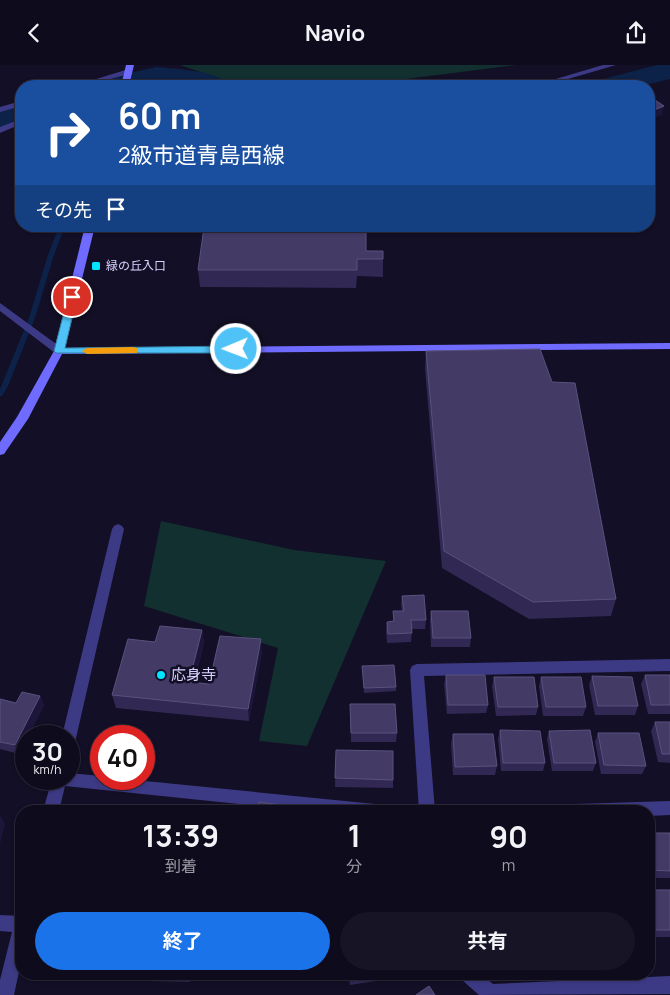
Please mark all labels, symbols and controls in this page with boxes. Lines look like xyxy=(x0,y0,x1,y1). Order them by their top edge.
text: Navio xyxy=(305,18,365,48)
icon: back xyxy=(20,19,48,47)
icon: share xyxy=(622,19,650,47)
text: 60 m xyxy=(118,92,201,140)
icon: right xyxy=(35,100,100,165)
text: 2級市道青島西線 xyxy=(118,140,285,170)
icon: arrive xyxy=(102,195,130,223)
text: その先 xyxy=(35,197,92,223)
place label: 緑の丘入口 xyxy=(106,257,166,274)
marker: 緑の丘入口 xyxy=(90,260,102,272)
pin xyxy=(51,276,93,318)
icon: arrive xyxy=(58,283,86,311)
position arrow xyxy=(209,322,261,374)
place label: 応身寺 xyxy=(171,664,216,685)
marker: 応身寺 xyxy=(155,669,167,681)
speed limit sign: 40 xyxy=(90,725,155,790)
text: 30 xyxy=(32,734,63,769)
text: km/h xyxy=(34,761,61,778)
text: 13:39 xyxy=(142,815,219,856)
text: 1 xyxy=(348,815,361,856)
text: 90 xyxy=(489,816,528,857)
text: m xyxy=(502,854,515,876)
text: 到着 xyxy=(165,855,197,877)
text: 分 xyxy=(346,855,362,877)
button: 終了 xyxy=(35,912,330,970)
button: 共有 xyxy=(340,912,635,970)

